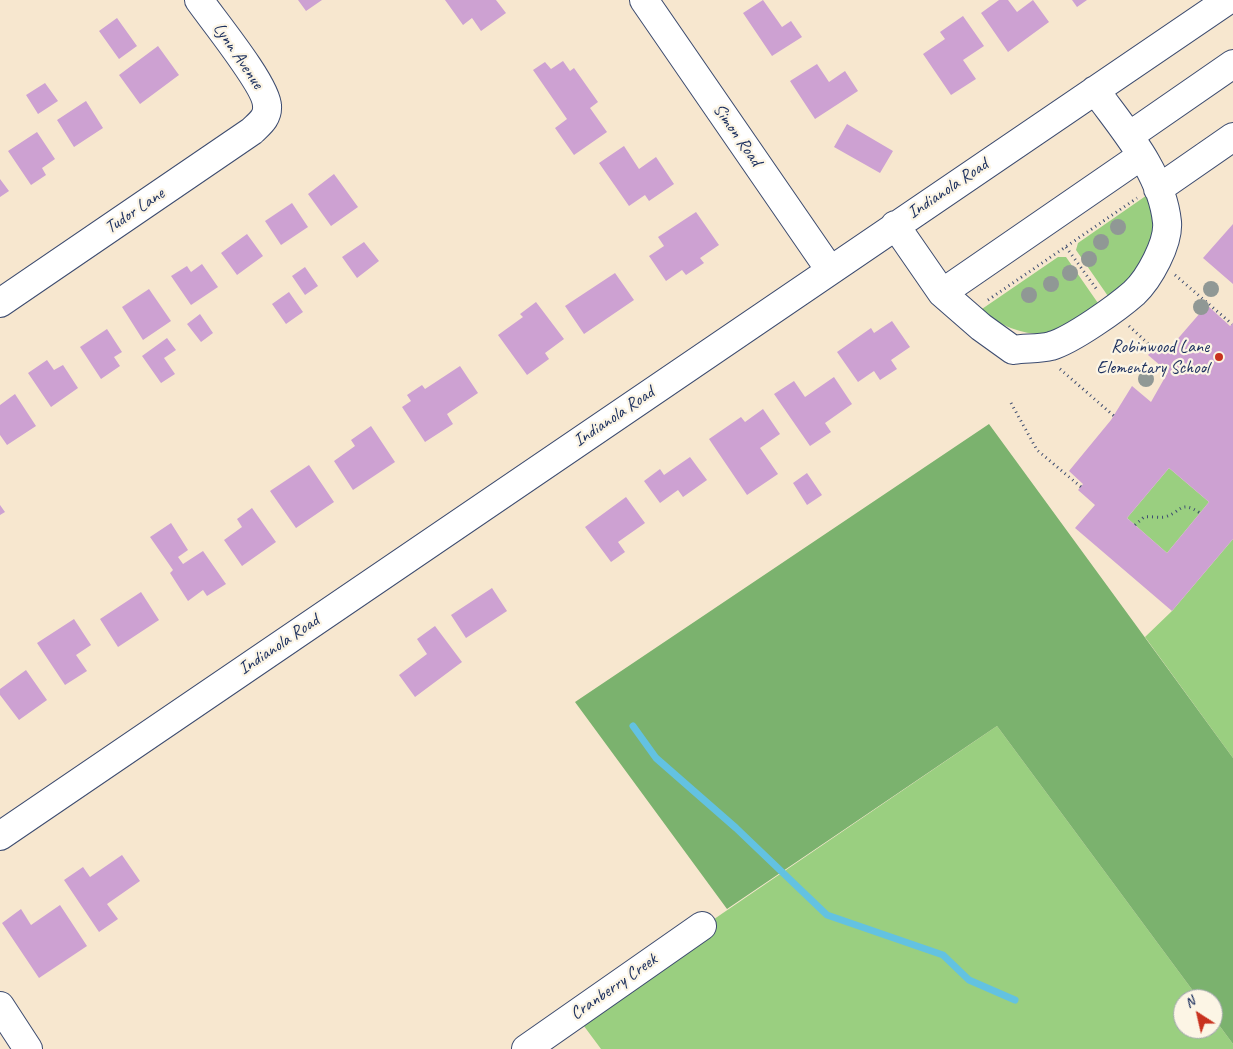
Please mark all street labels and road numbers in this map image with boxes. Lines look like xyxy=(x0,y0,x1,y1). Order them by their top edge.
street label: Lynn Avenue xyxy=(208,19,268,93)
street label: Simon Road xyxy=(708,100,766,170)
street label: Indianola Road xyxy=(904,154,992,224)
street label: Tudor Lane xyxy=(101,183,169,239)
street label: Indianola Road xyxy=(570,382,658,452)
street label: Indianola Road xyxy=(235,610,323,680)
street label: Cranberry Creek xyxy=(566,949,662,1025)

